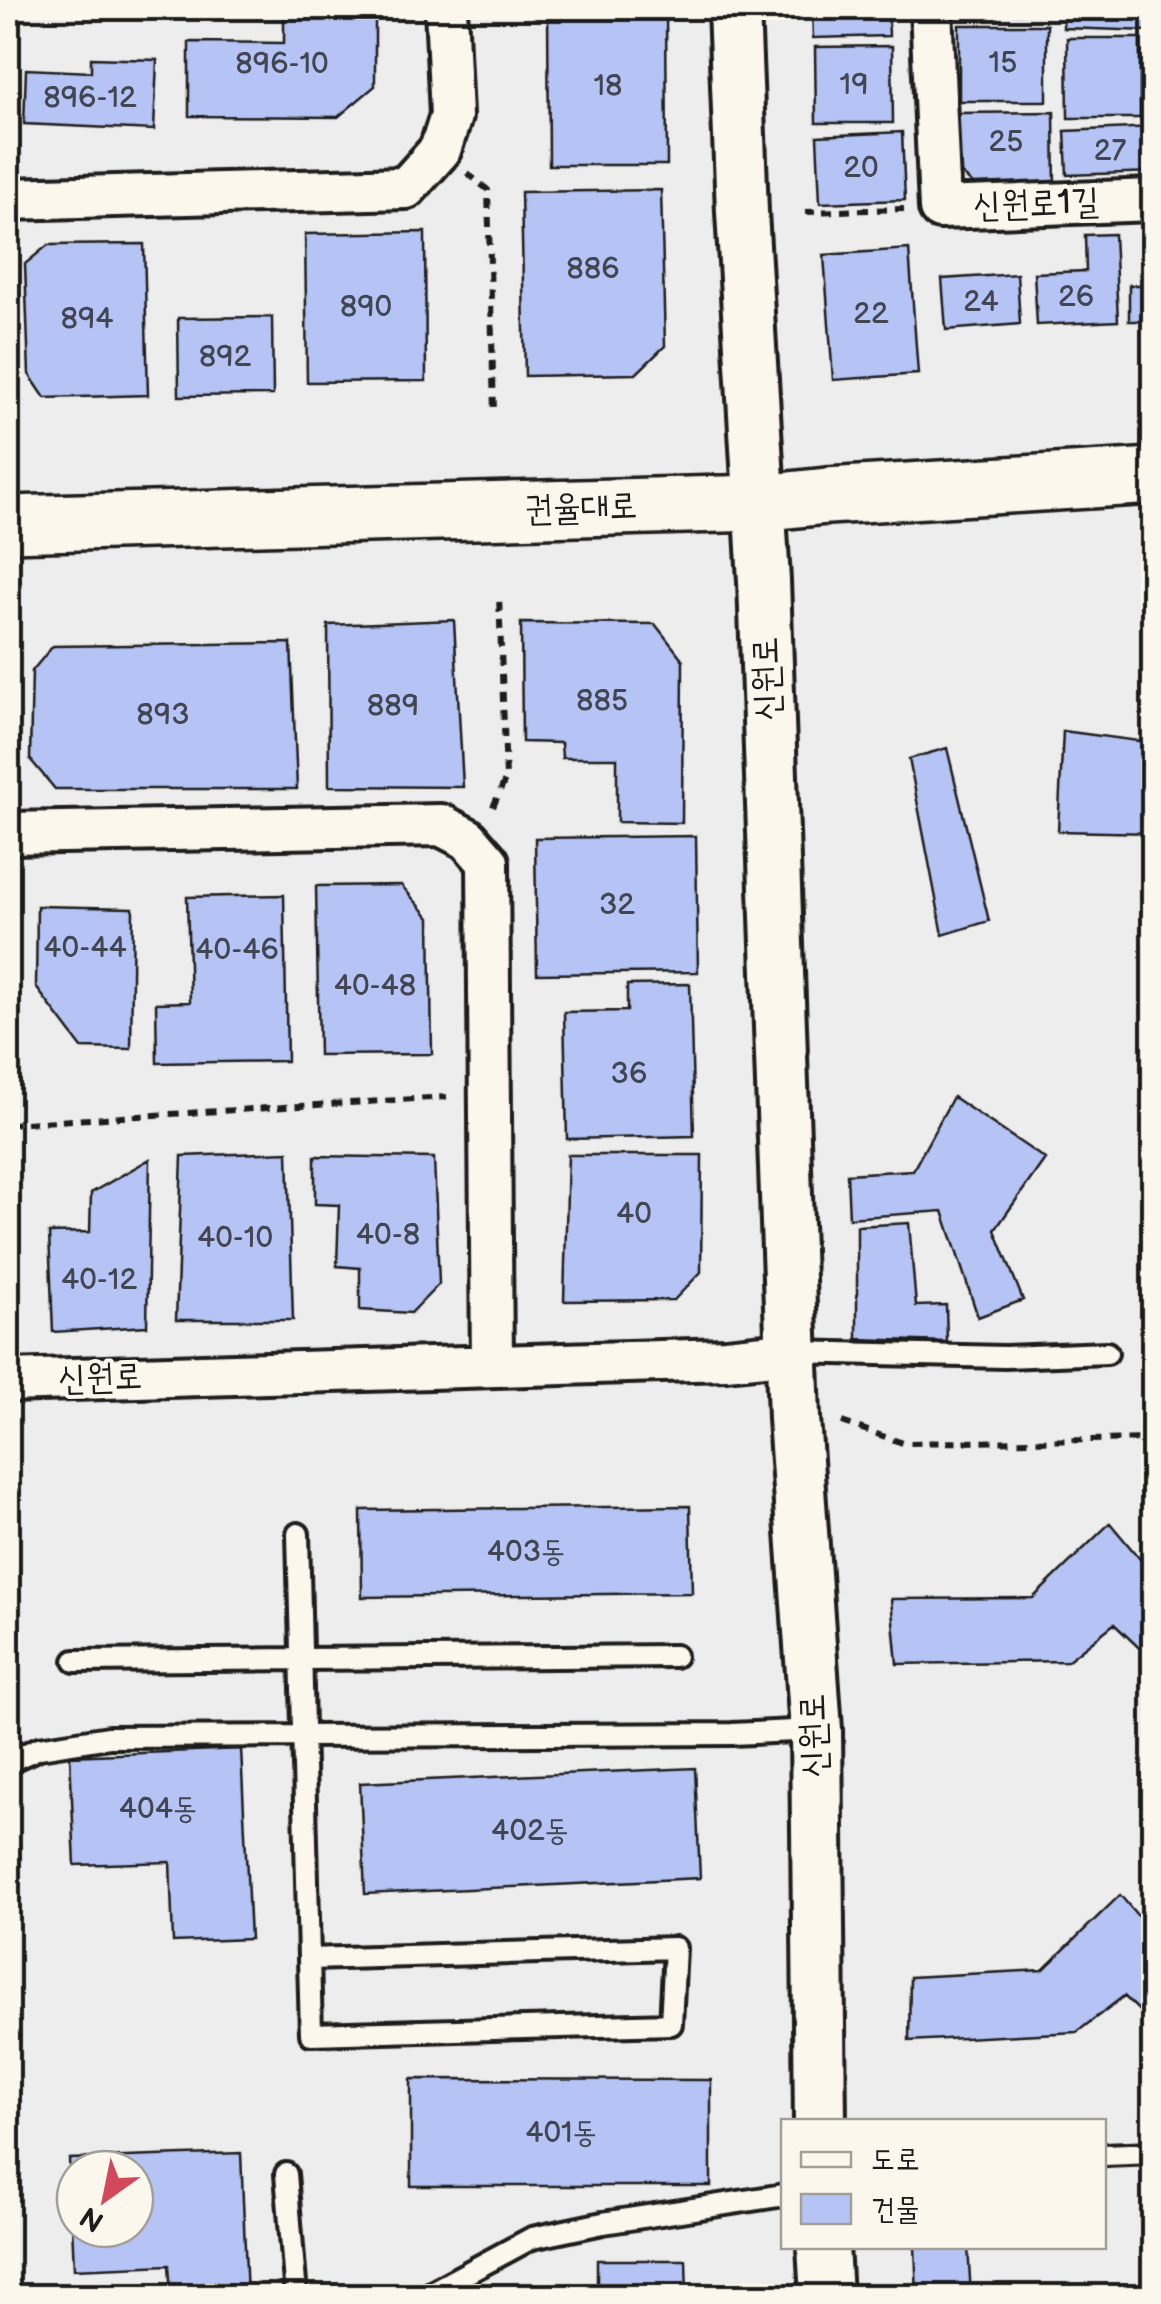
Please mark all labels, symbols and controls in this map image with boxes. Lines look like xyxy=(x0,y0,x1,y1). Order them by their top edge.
house number: 15 xyxy=(989,45,1017,81)
house number: 896-10 xyxy=(235,46,329,82)
house number: 19 xyxy=(840,67,868,103)
house number: 18 xyxy=(593,68,623,104)
house number: 896-12 xyxy=(43,80,137,116)
house number: 25 xyxy=(989,124,1023,160)
house number: 27 xyxy=(1094,133,1126,169)
house number: 20 xyxy=(843,150,879,186)
street label: 신원로1길 xyxy=(972,180,1100,228)
house number: 886 xyxy=(566,251,620,287)
house number: 26 xyxy=(1058,279,1094,315)
house number: 24 xyxy=(963,284,999,320)
house number: 890 xyxy=(340,289,392,325)
house number: 22 xyxy=(853,296,889,332)
house number: 894 xyxy=(60,301,114,337)
house number: 892 xyxy=(199,339,252,375)
street label: 권율대로 xyxy=(524,485,638,531)
street label: 신원로 xyxy=(744,636,790,722)
house number: 885 xyxy=(576,683,628,719)
house number: 889 xyxy=(367,688,419,724)
house number: 893 xyxy=(136,697,190,733)
house number: 32 xyxy=(599,887,635,923)
house number: 40-44 xyxy=(43,930,127,966)
house number: 40-46 xyxy=(195,932,279,968)
house number: 40-48 xyxy=(334,968,416,1004)
house number: 36 xyxy=(611,1056,647,1092)
house number: 40 xyxy=(616,1196,652,1232)
house number: 40-8 xyxy=(356,1217,420,1253)
house number: 40-10 xyxy=(197,1220,273,1256)
house number: 40-12 xyxy=(61,1262,137,1298)
street label: 신원로 xyxy=(57,1355,143,1401)
house number: 403동 xyxy=(487,1534,565,1570)
street label: 신원로 xyxy=(791,1693,837,1779)
house number: 404동 xyxy=(119,1791,197,1827)
house number: 402동 xyxy=(491,1813,569,1849)
house number: 401동 xyxy=(525,2115,597,2151)
legend xyxy=(781,2119,1106,2249)
text: 도로 xyxy=(871,2142,919,2178)
north arrow xyxy=(55,2149,155,2249)
text: 건물 xyxy=(871,2192,919,2228)
text: N xyxy=(74,2199,110,2238)

